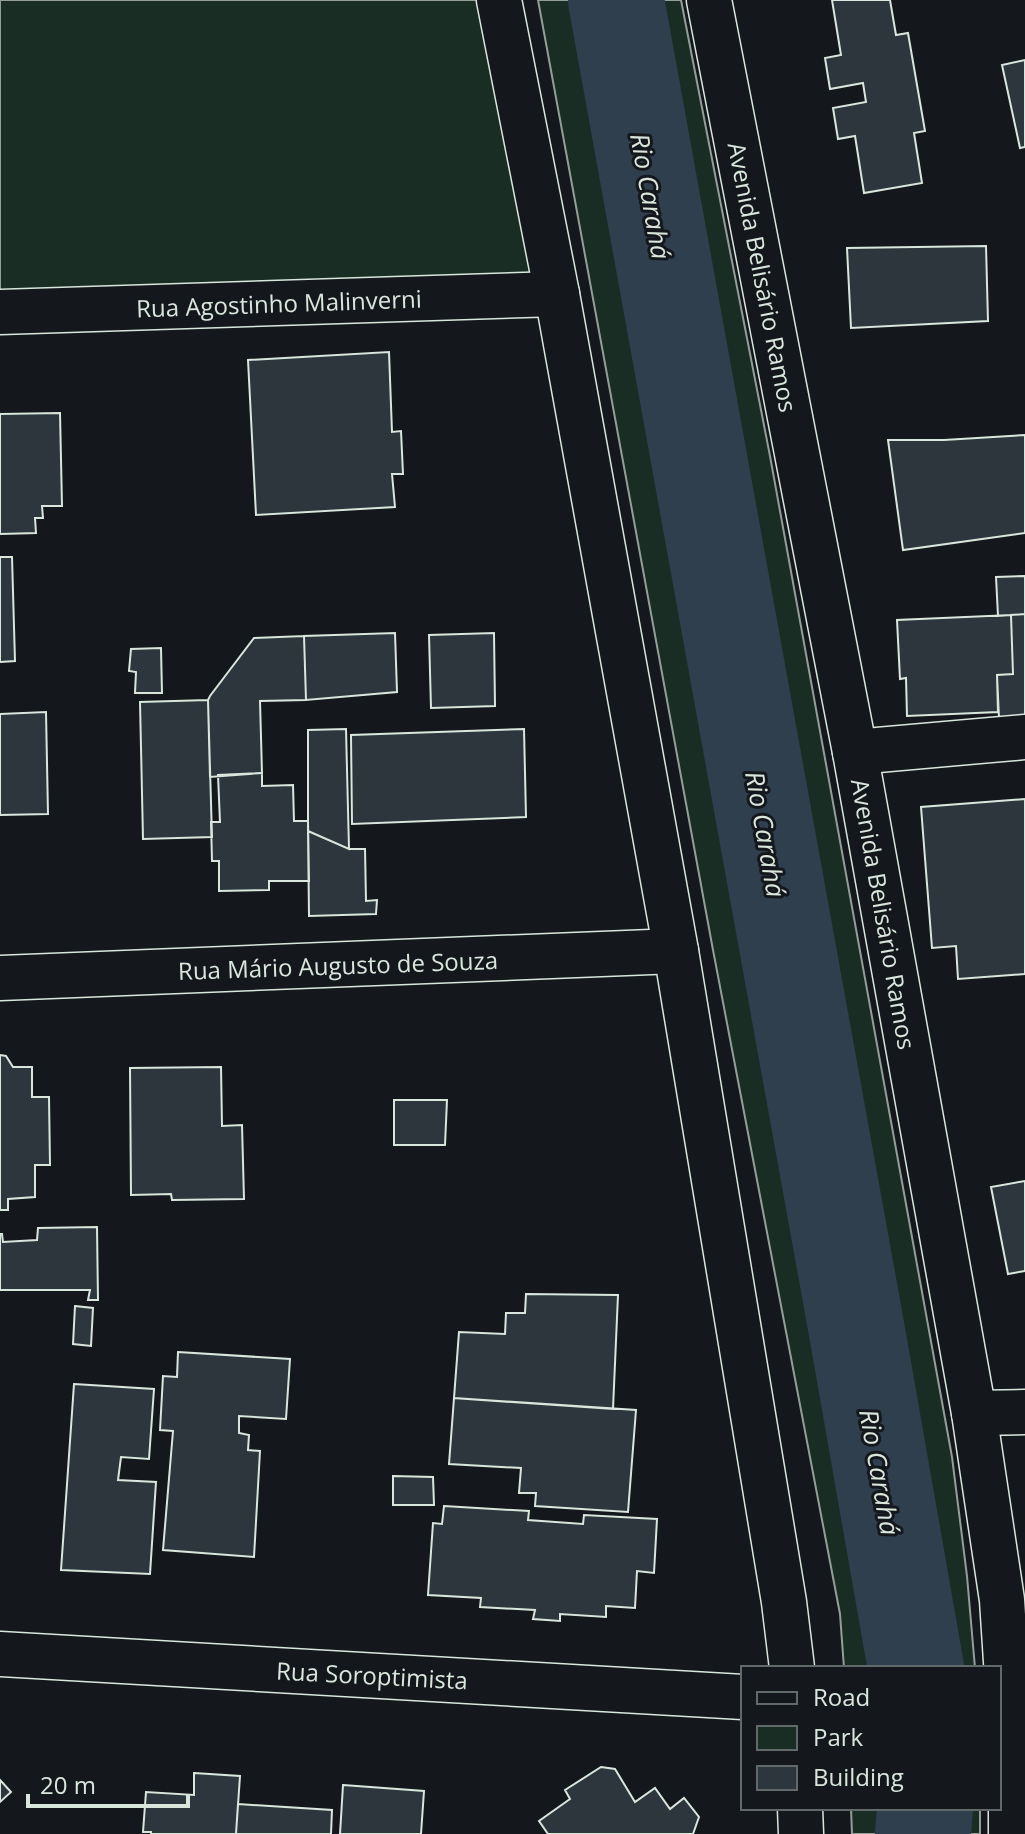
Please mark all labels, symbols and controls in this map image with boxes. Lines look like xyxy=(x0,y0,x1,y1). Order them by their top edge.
water label: Rio Carahá xyxy=(622,130,680,262)
street label: Avenida Belisário Ramos xyxy=(721,139,805,415)
street label: Rua Agostinho Malinverni xyxy=(136,282,422,324)
water label: Rio Carahá xyxy=(737,768,795,900)
street label: Avenida Belisário Ramos xyxy=(844,776,924,1052)
street label: Rua Mário Augusto de Souza xyxy=(177,943,499,987)
water label: Rio Carahá xyxy=(851,1406,909,1538)
street label: Rua Soroptimista xyxy=(275,1654,469,1696)
legend xyxy=(741,1666,1001,1810)
text: Road xyxy=(813,1680,870,1713)
text: Park xyxy=(813,1720,864,1753)
scale bar xyxy=(28,1758,188,1808)
text: Building xyxy=(813,1760,904,1793)
text: 20 m xyxy=(40,1768,96,1801)

